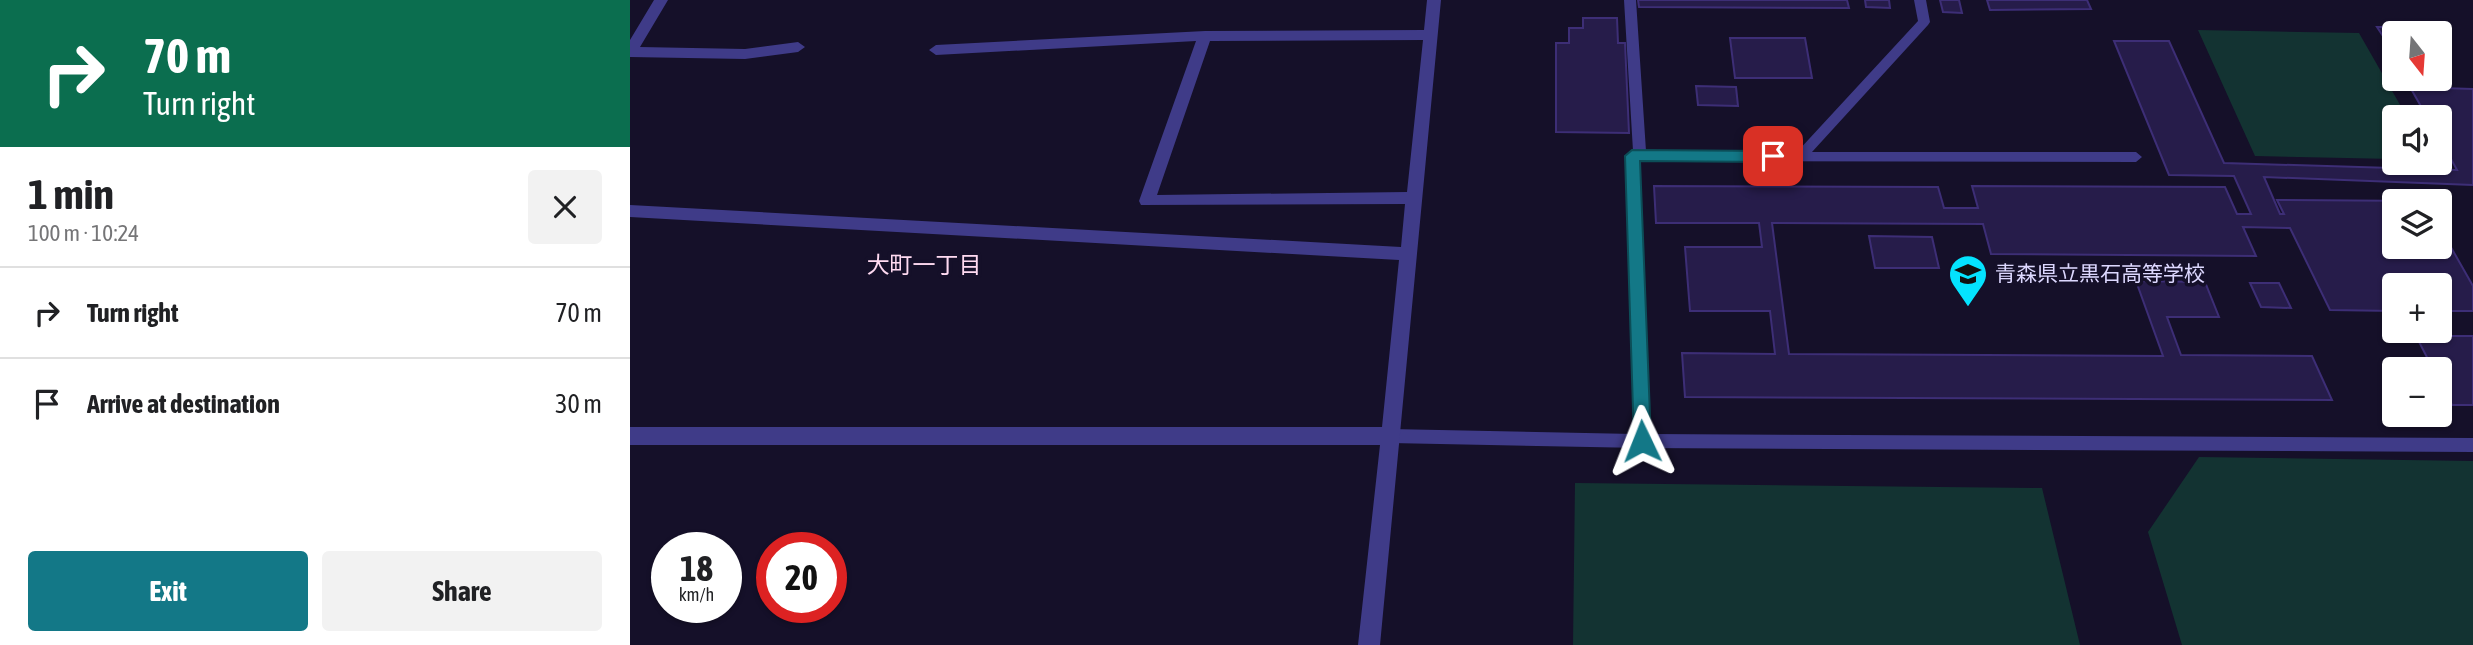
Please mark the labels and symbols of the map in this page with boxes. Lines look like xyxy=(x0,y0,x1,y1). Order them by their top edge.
north arrow xyxy=(2382,21,2452,91)
pin xyxy=(1743,126,1803,186)
district label: 大町一丁目 xyxy=(867,252,982,278)
school or university icon: 青森県立黒石高等学校 xyxy=(1947,253,1989,308)
place label: 青森県立黒石高等学校 xyxy=(1995,261,2205,285)
position arrow xyxy=(1605,404,1679,478)
speed limit sign: 20 xyxy=(756,532,847,623)

